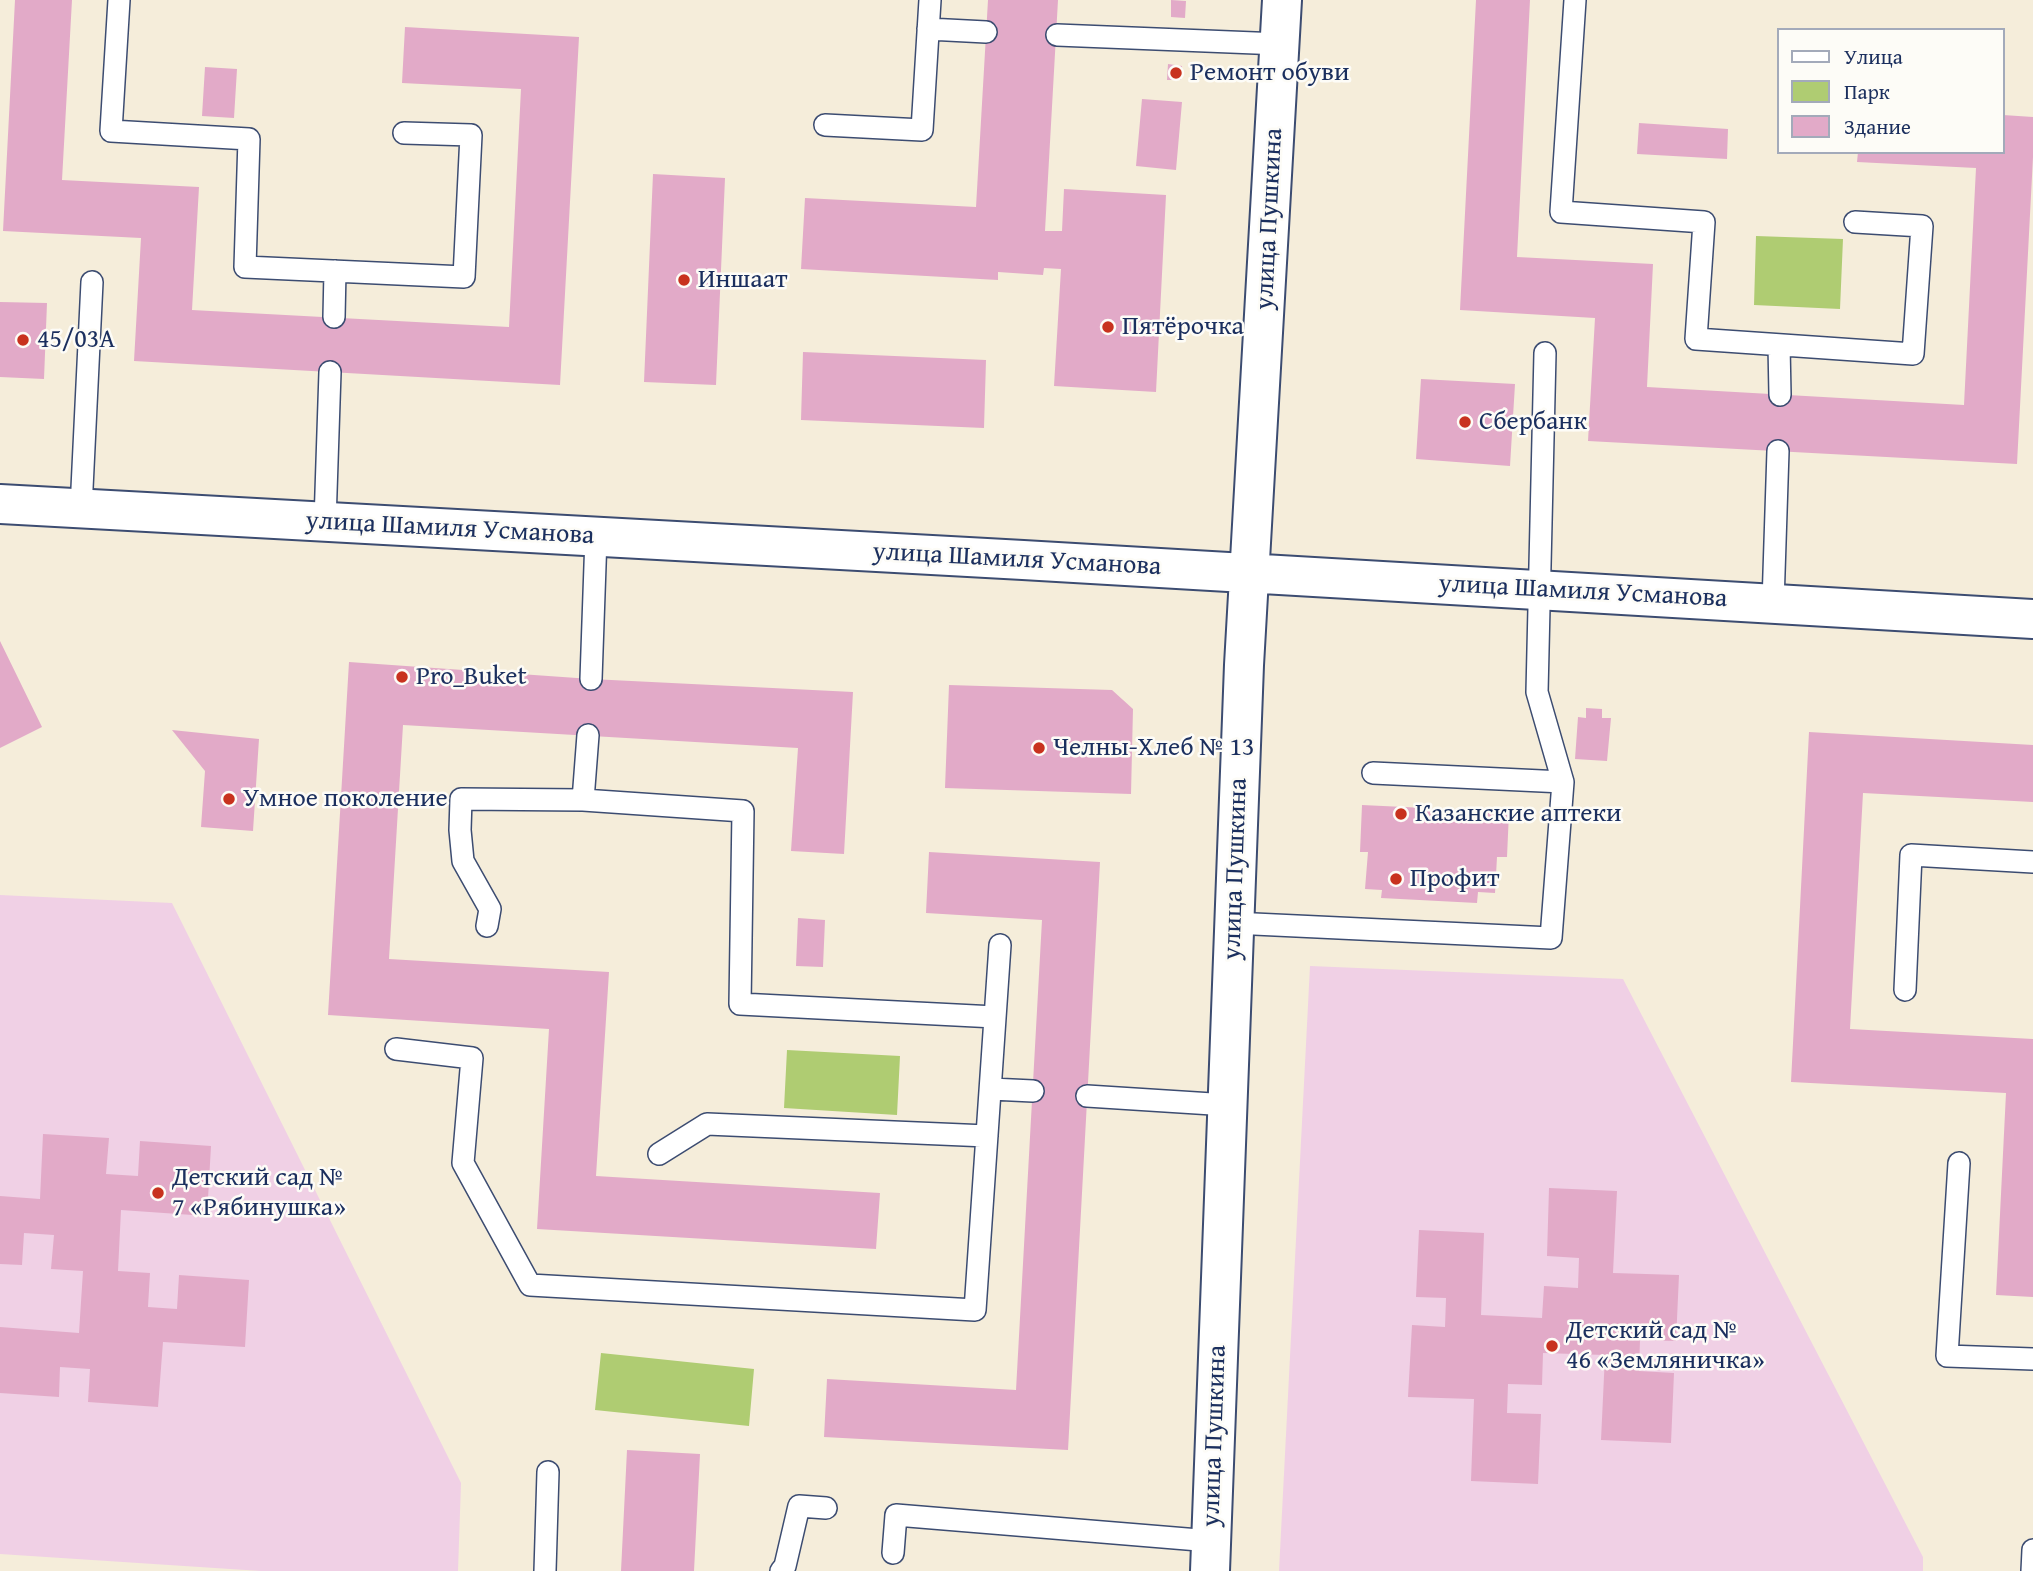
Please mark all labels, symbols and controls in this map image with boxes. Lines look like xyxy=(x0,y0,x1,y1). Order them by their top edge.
legend xyxy=(1778,28,2005,154)
text: Улица xyxy=(1844,41,1903,72)
place label: Ремонт обуви xyxy=(1190,57,1349,89)
marker: Ремонт обуви xyxy=(1168,65,1184,81)
text: Парк xyxy=(1844,76,1890,107)
text: Здание xyxy=(1844,111,1911,142)
street label: улица Пушкина xyxy=(1250,127,1290,311)
place label: Иншаат xyxy=(698,264,788,296)
marker: Иншаат xyxy=(676,272,692,288)
place label: Пятёрочка xyxy=(1122,311,1244,343)
marker: Пятёрочка xyxy=(1100,319,1116,335)
place label: 45/03А xyxy=(37,324,115,356)
marker: 45/03А xyxy=(15,332,31,348)
place label: Сбербанк xyxy=(1479,406,1587,438)
marker: Сбербанк xyxy=(1457,414,1473,430)
street label: улица Шамиля Усманова xyxy=(305,506,595,552)
street label: улица Шамиля Усманова xyxy=(872,537,1162,583)
street label: улица Шамиля Усманова xyxy=(1438,569,1728,615)
place label: Pro_Buket xyxy=(416,661,527,693)
marker: Pro_Buket xyxy=(394,669,410,685)
place label: Челны-Хлеб № 13 xyxy=(1053,732,1255,764)
marker: Челны-Хлеб № 13 xyxy=(1031,740,1047,756)
street label: улица Пушкина xyxy=(1217,777,1255,961)
place label: Умное поколение xyxy=(243,783,448,815)
marker: Умное поколение xyxy=(221,791,237,807)
place label: Казанские аптеки xyxy=(1415,798,1621,830)
marker: Казанские аптеки xyxy=(1393,806,1409,822)
place label: Профит xyxy=(1410,863,1500,895)
marker: Профит xyxy=(1388,871,1404,887)
place label: Детский сад № 7 «Рябинушка» xyxy=(172,1162,346,1224)
marker: Детский сад № 7 «Рябинушка» xyxy=(150,1185,166,1201)
place label: Детский сад № 46 «Земляничка» xyxy=(1566,1315,1765,1376)
marker: Детский сад № 46 «Земляничка» xyxy=(1544,1338,1560,1354)
street label: улица Пушкина xyxy=(1196,1344,1234,1528)

